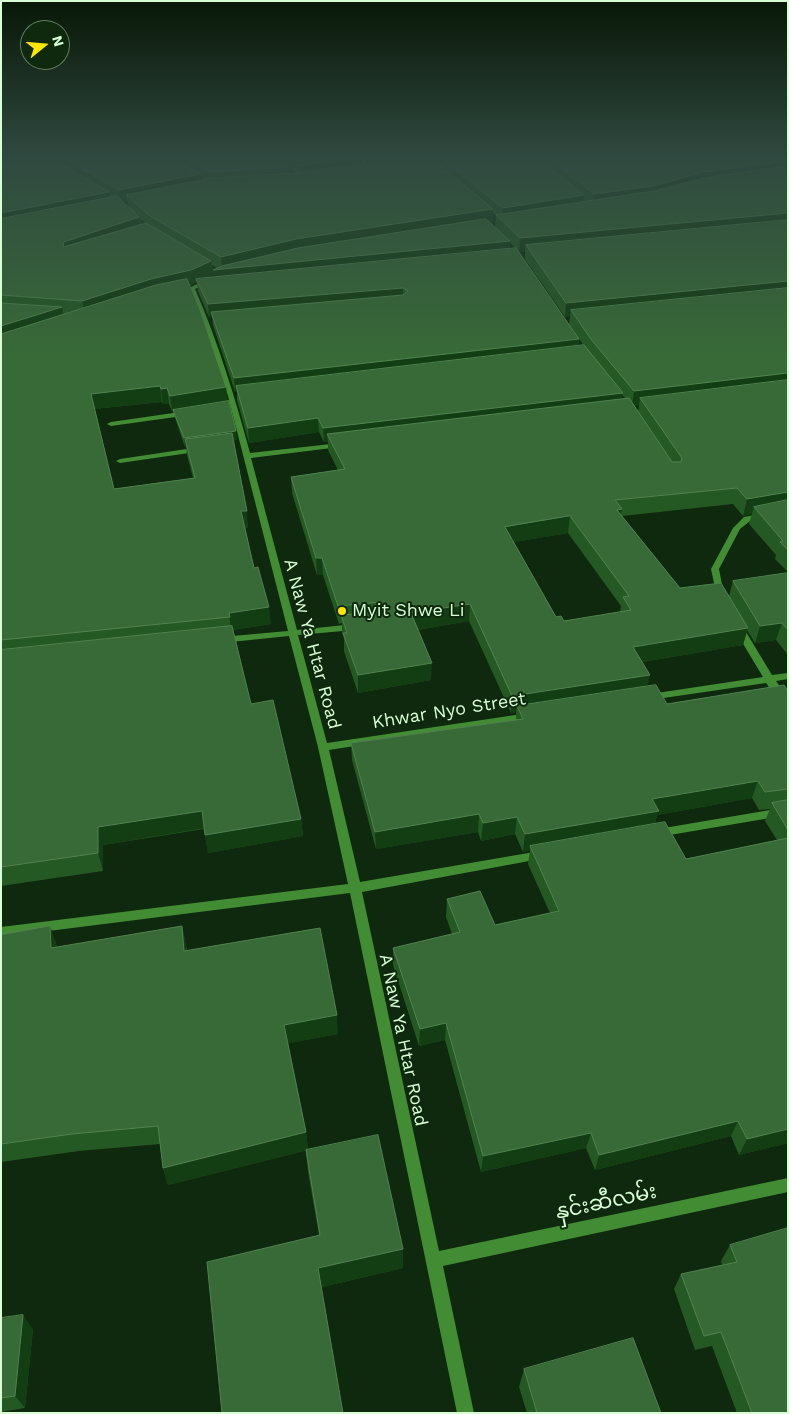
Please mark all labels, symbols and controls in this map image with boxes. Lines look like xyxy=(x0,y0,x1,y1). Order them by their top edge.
north arrow xyxy=(20,20,70,70)
text: N xyxy=(49,34,68,48)
street label: A Naw Ya Htar Road xyxy=(279,556,345,732)
place label: Myit Shwe Li xyxy=(352,600,464,622)
marker: Myit Shwe Li xyxy=(336,605,348,617)
street label: Khwar Nyo Street xyxy=(371,688,527,734)
street label: A Naw Ya Htar Road xyxy=(374,952,432,1128)
street label: နှင်းဆီလမ်း xyxy=(553,1179,659,1225)

